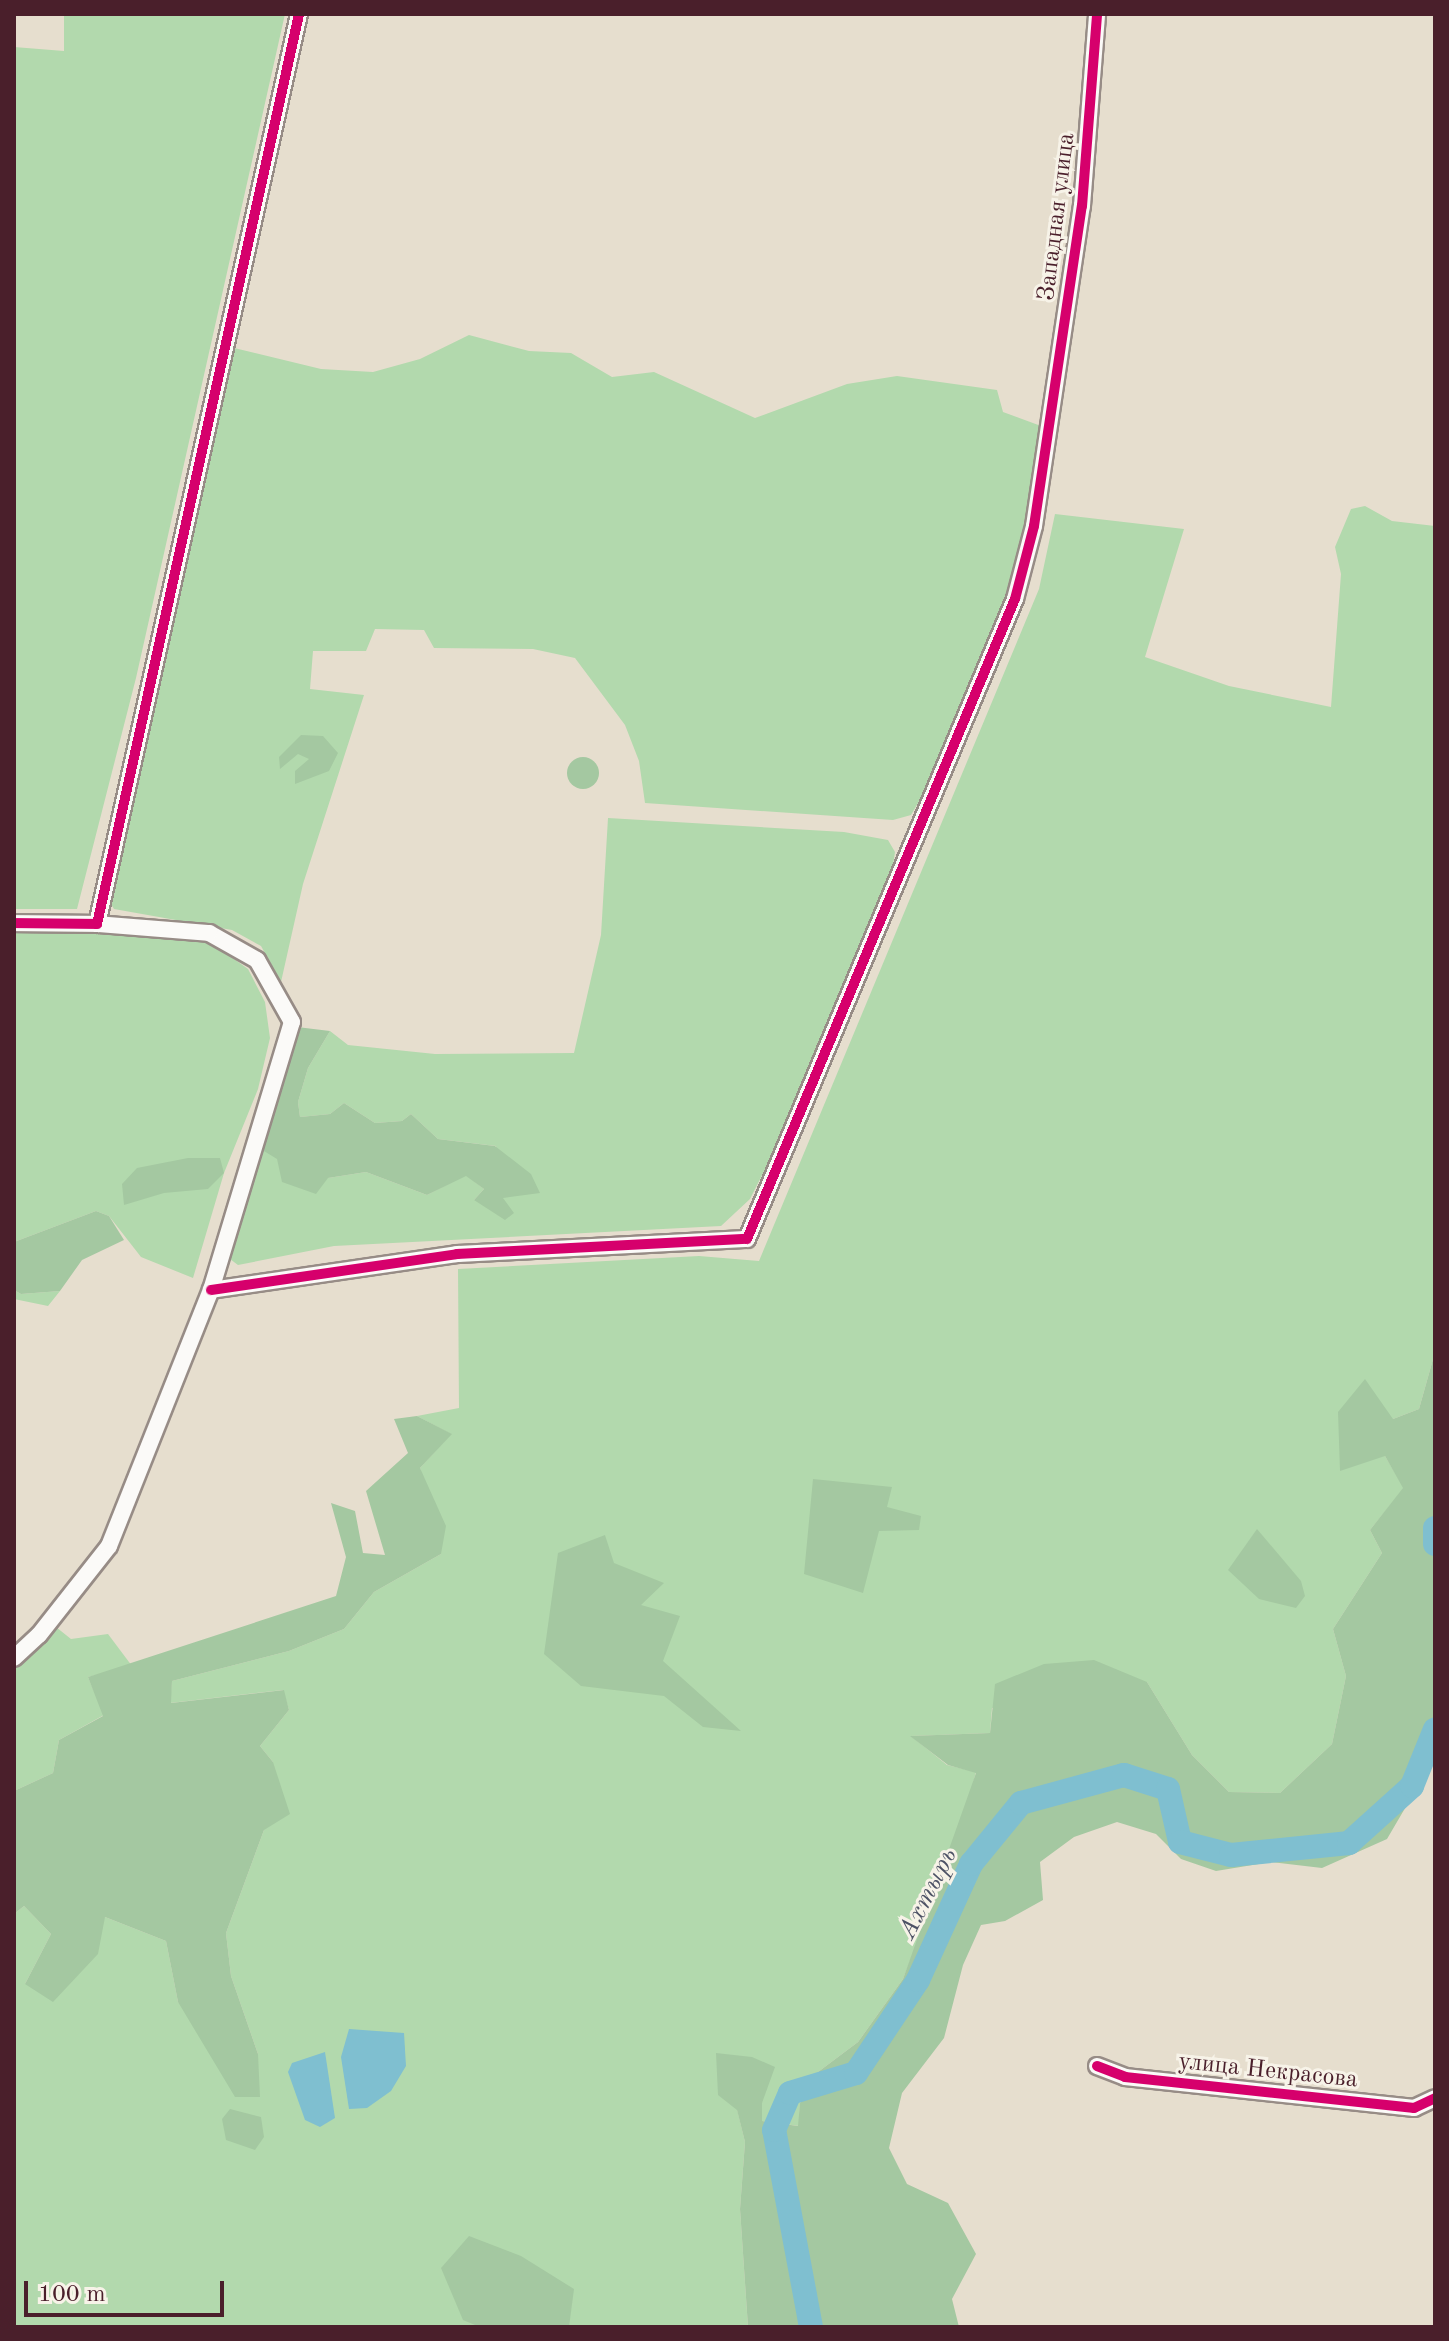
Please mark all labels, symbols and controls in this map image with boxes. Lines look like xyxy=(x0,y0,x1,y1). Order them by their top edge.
street label: Западная улица xyxy=(1033,131,1083,303)
water label: Ахтырь xyxy=(893,1843,965,1945)
street label: улица Некрасова xyxy=(1177,2048,1359,2096)
scale bar xyxy=(28,2265,228,2315)
text: 100 m xyxy=(38,2283,106,2307)

